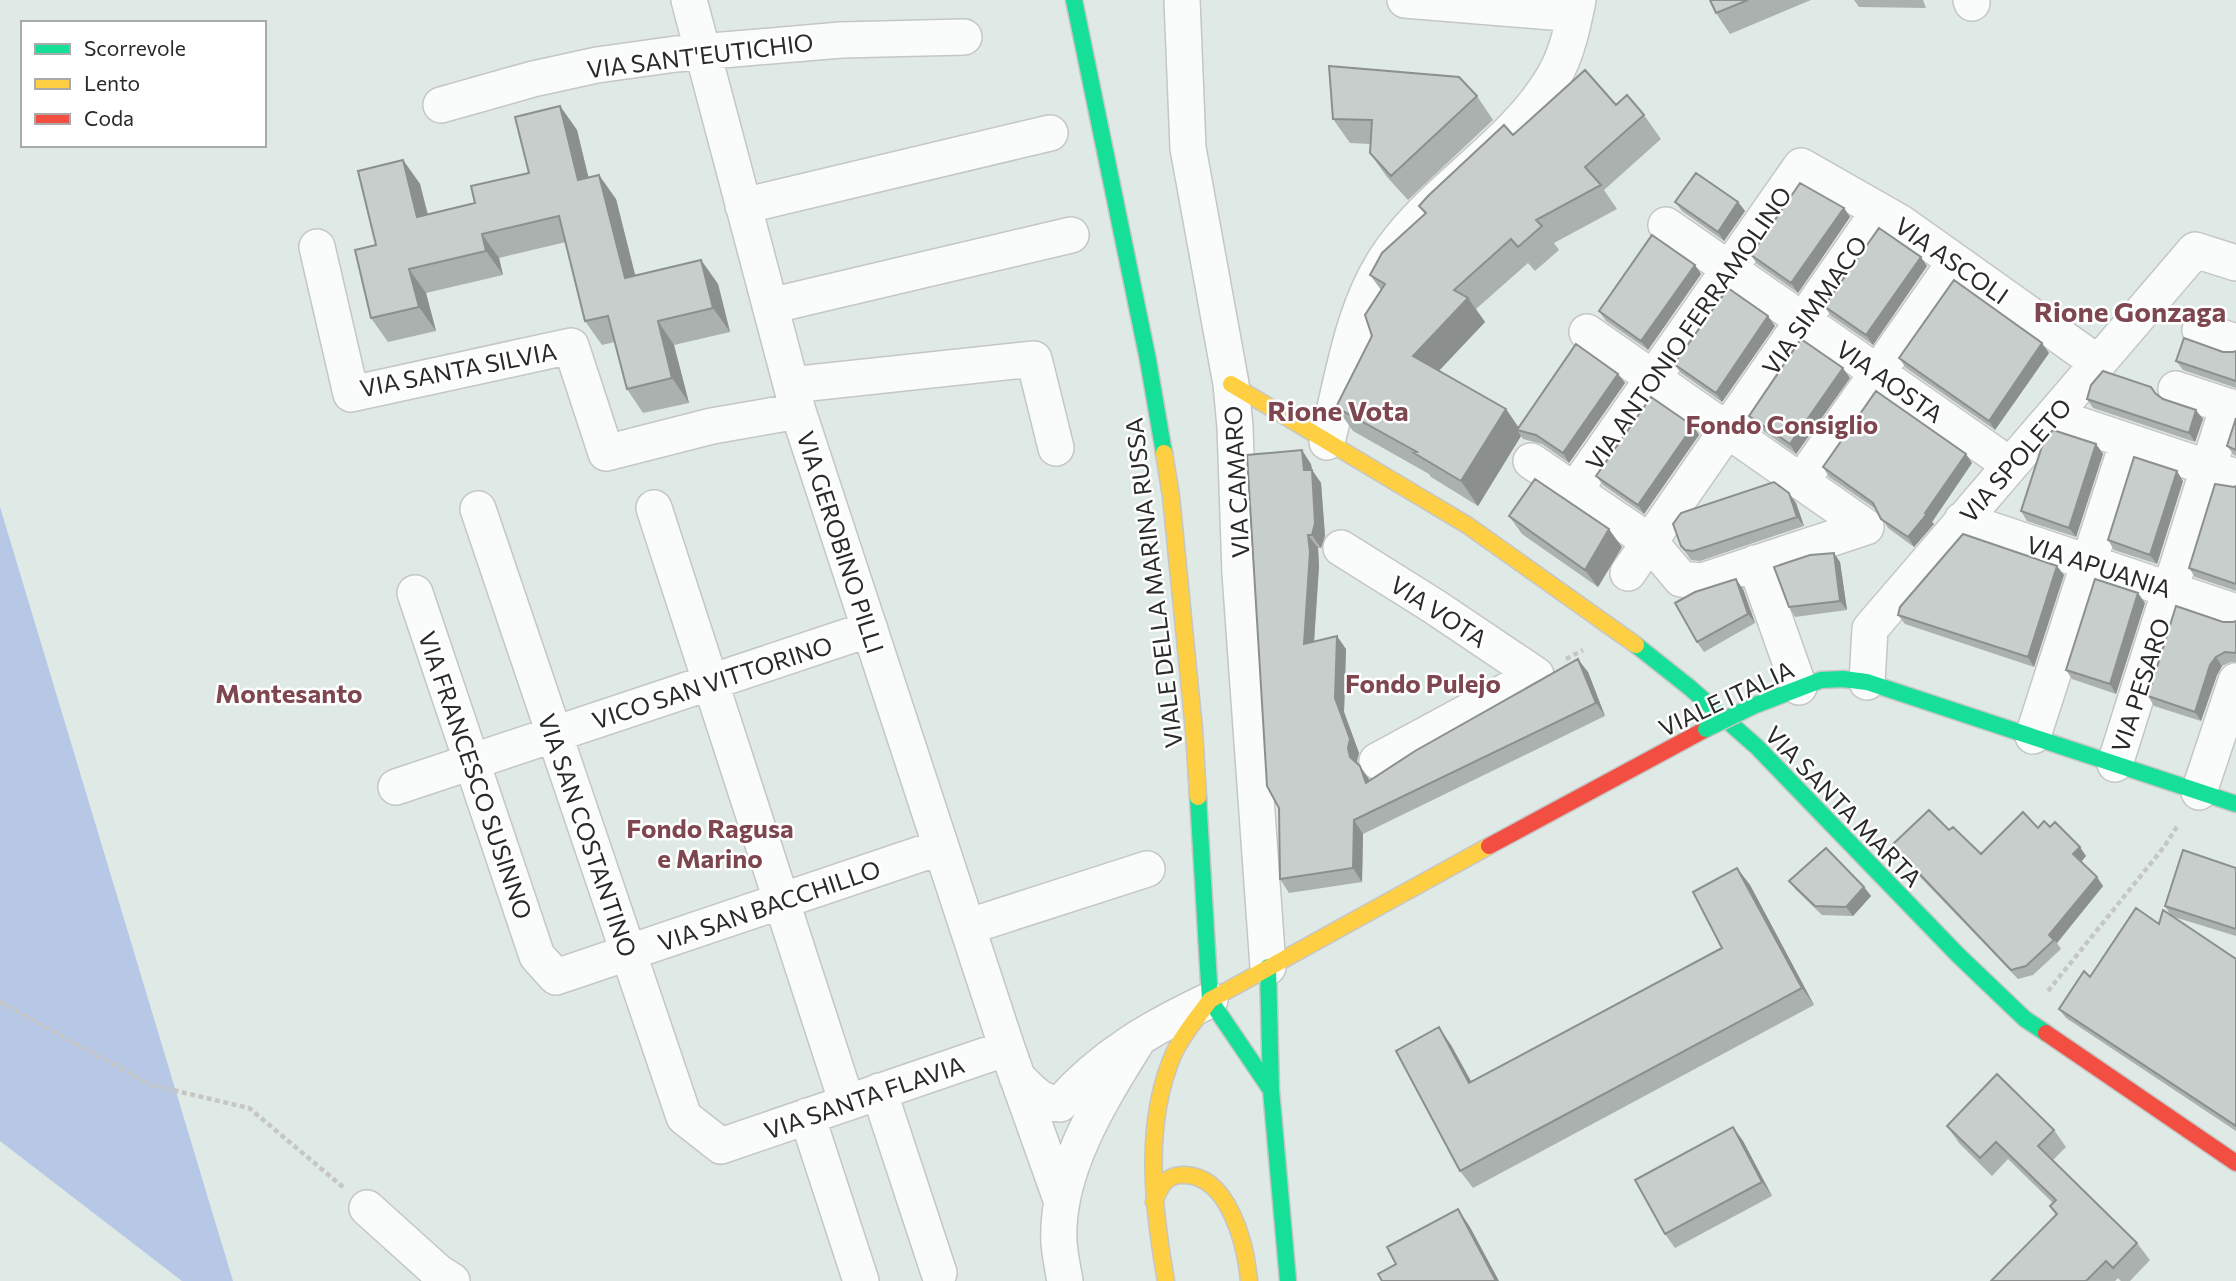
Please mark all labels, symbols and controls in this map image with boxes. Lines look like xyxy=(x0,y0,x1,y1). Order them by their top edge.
legend xyxy=(21,21,266,147)
street label: VIA SANT'EUTICHIO xyxy=(585,27,815,83)
text: Scorrevole xyxy=(84,35,186,60)
text: Lento xyxy=(84,70,140,95)
text: Coda xyxy=(84,105,134,130)
street label: VIA ANTONIO FERRAMOLINO xyxy=(1579,181,1797,475)
street label: VIA ASCOLI xyxy=(1890,210,2014,310)
street label: VIA SIMMACO xyxy=(1755,230,1873,380)
district label: Rione Gonzaga xyxy=(2034,294,2226,328)
street label: VIA AOSTA xyxy=(1831,334,1949,428)
street label: VIA SANTA SILVIA xyxy=(357,336,559,402)
street label: VIA SPOLETO xyxy=(1953,392,2077,528)
district label: Rione Vota xyxy=(1267,393,1409,427)
street label: VIA CAMARO xyxy=(1218,405,1254,559)
district label: Fondo Consiglio xyxy=(1686,408,1878,439)
street label: VIALE DELLA MARINA RUSSA xyxy=(1118,416,1188,750)
street label: VIA GEROBINO PILLI xyxy=(791,427,891,657)
street label: VIA APUANIA xyxy=(2023,529,2175,603)
street label: VIA VOTA xyxy=(1385,569,1493,653)
street label: VIA PESARO xyxy=(2105,614,2175,756)
street label: VIA FRANCESCO SUSINNO xyxy=(413,627,539,923)
street label: VICO SAN VITTORINO xyxy=(588,630,836,734)
street label: VIALE ITALIA xyxy=(1654,654,1798,742)
district label: Fondo Pulejo xyxy=(1345,667,1501,698)
district label: Montesanto xyxy=(215,677,363,708)
street label: VIA SAN COSTANTINO xyxy=(533,710,643,960)
street label: VIA SANTA MARTA xyxy=(1760,719,1928,893)
district label: Fondo Ragusa e Marino xyxy=(626,812,794,873)
street label: VIA SAN BACCHILLO xyxy=(654,853,884,957)
street label: VIA SANTA FLAVIA xyxy=(760,1049,968,1145)

